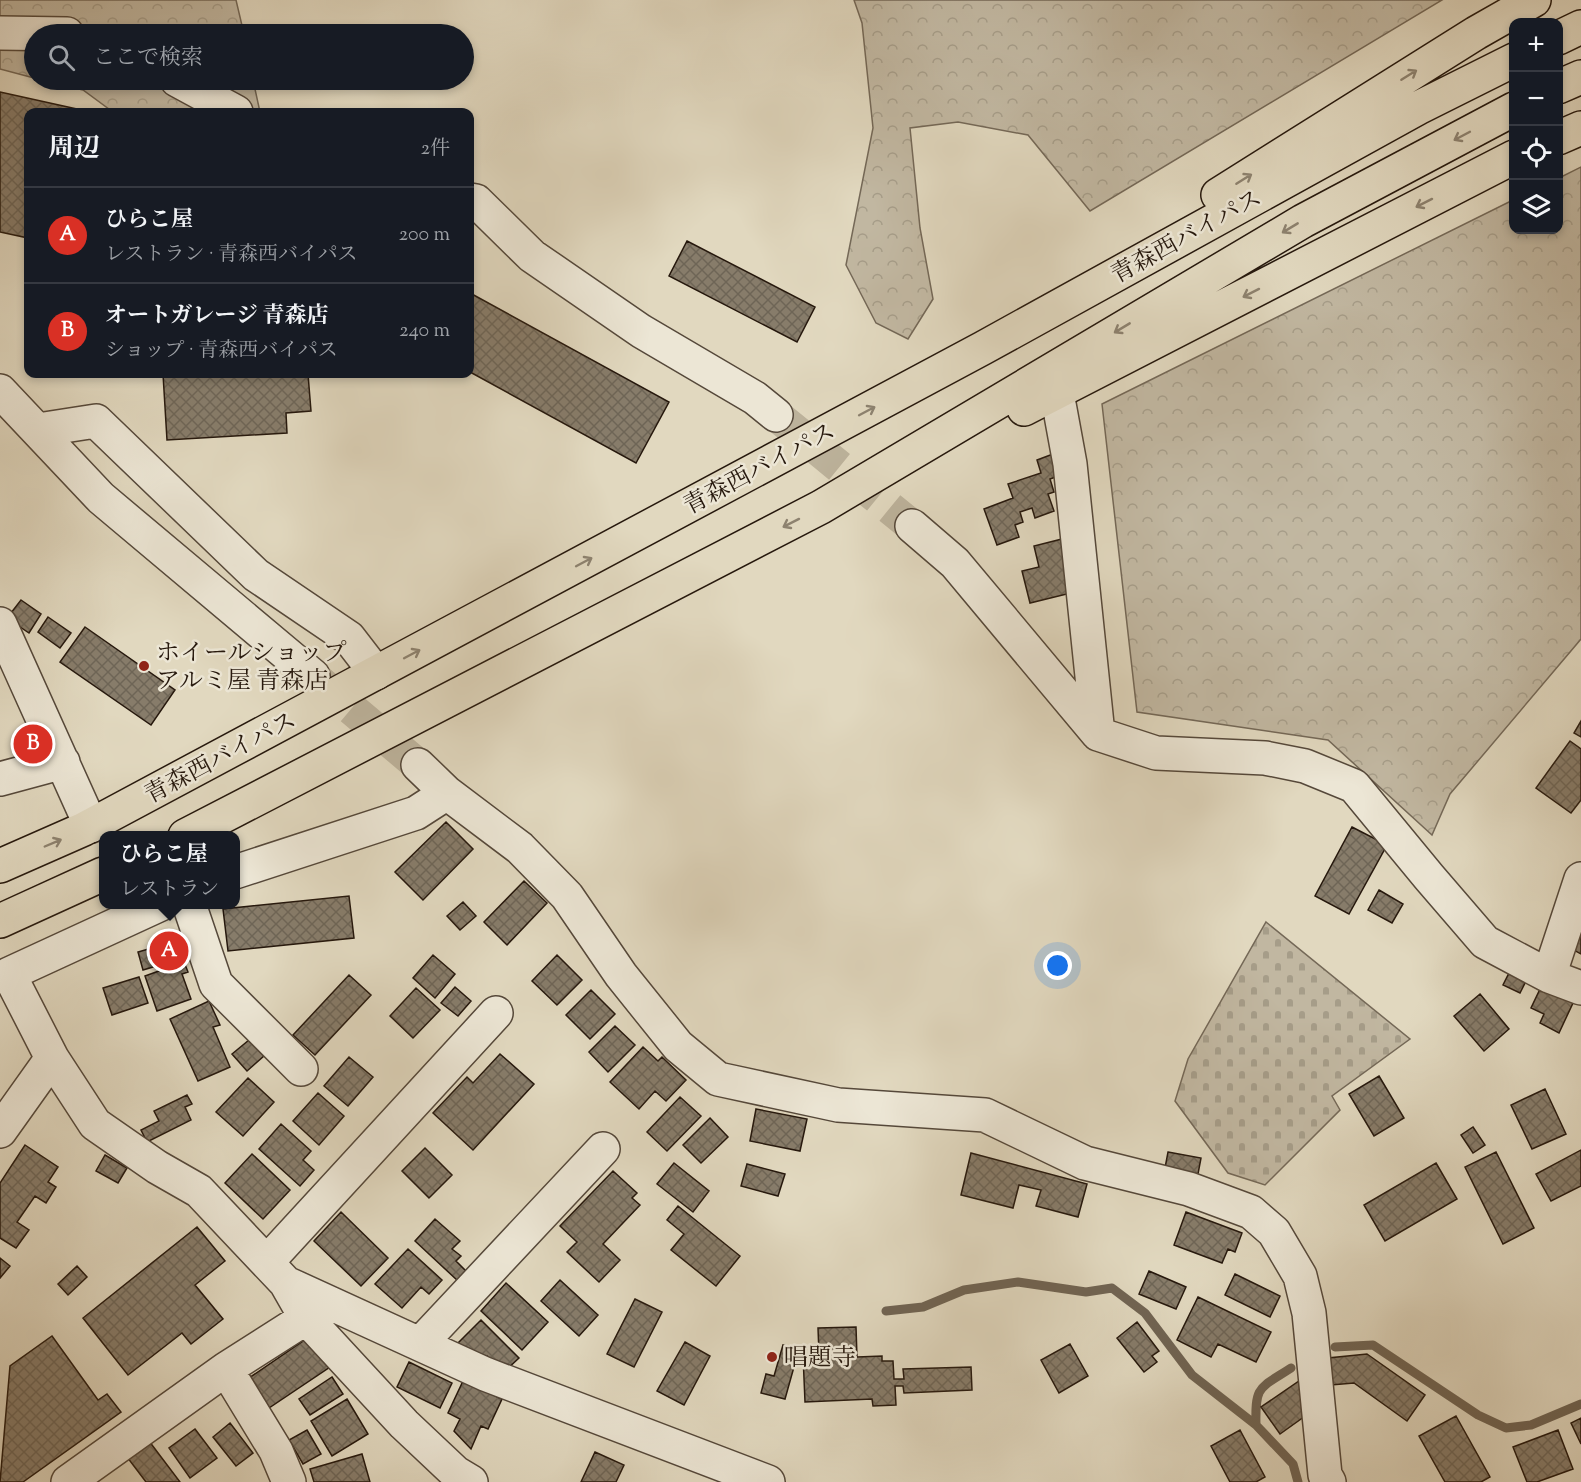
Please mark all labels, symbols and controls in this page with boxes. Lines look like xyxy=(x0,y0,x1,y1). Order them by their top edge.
map controls xyxy=(1509,18,1563,234)
button: + xyxy=(1509,18,1563,72)
search box xyxy=(24,24,474,90)
icon: search xyxy=(45,41,78,74)
text: ここで検索 xyxy=(93,43,203,75)
one-way arrow xyxy=(1400,69,1417,81)
button: − xyxy=(1509,72,1563,126)
button: locate xyxy=(1509,126,1563,180)
text: 周辺 xyxy=(48,131,100,168)
one-way arrow xyxy=(1453,131,1471,143)
text: 2件 xyxy=(421,135,450,164)
one-way arrow xyxy=(1235,173,1251,185)
button: layers xyxy=(1509,180,1563,234)
street label: 青森西バイパス xyxy=(1105,182,1268,293)
one-way arrow xyxy=(1416,198,1434,210)
text: ひらこ屋 xyxy=(105,205,193,237)
text: A xyxy=(59,221,76,250)
text: 200 m xyxy=(399,221,450,250)
one-way arrow xyxy=(1282,223,1299,235)
text: レストラン · 青森西バイパス xyxy=(105,241,358,270)
one-way arrow xyxy=(1243,287,1260,299)
text: オートガレージ 青森店 xyxy=(105,301,329,333)
text: B xyxy=(61,317,74,346)
text: 240 m xyxy=(399,317,450,346)
one-way arrow xyxy=(1114,322,1131,334)
text: ショップ · 青森西バイパス xyxy=(105,337,338,366)
one-way arrow xyxy=(857,405,875,416)
street label: 青森西バイパス xyxy=(678,415,842,524)
one-way arrow xyxy=(783,518,801,529)
one-way arrow xyxy=(574,556,592,567)
place label: ホイールショップ アルミ屋 青森店 xyxy=(156,637,346,699)
one-way arrow xyxy=(402,648,420,659)
marker: ホイールショップ アルミ屋 青森店 xyxy=(137,659,151,673)
street label: 青森西バイパス xyxy=(139,704,303,813)
pin: B xyxy=(14,722,52,766)
popup xyxy=(99,831,240,909)
one-way arrow xyxy=(44,837,62,848)
text: ひらこ屋 xyxy=(120,840,208,872)
text: レストラン xyxy=(120,876,219,905)
pin: A xyxy=(150,928,188,974)
your location xyxy=(1043,951,1072,980)
place label: 唱題寺 xyxy=(784,1342,856,1376)
marker: 唱題寺 xyxy=(765,1350,779,1364)

